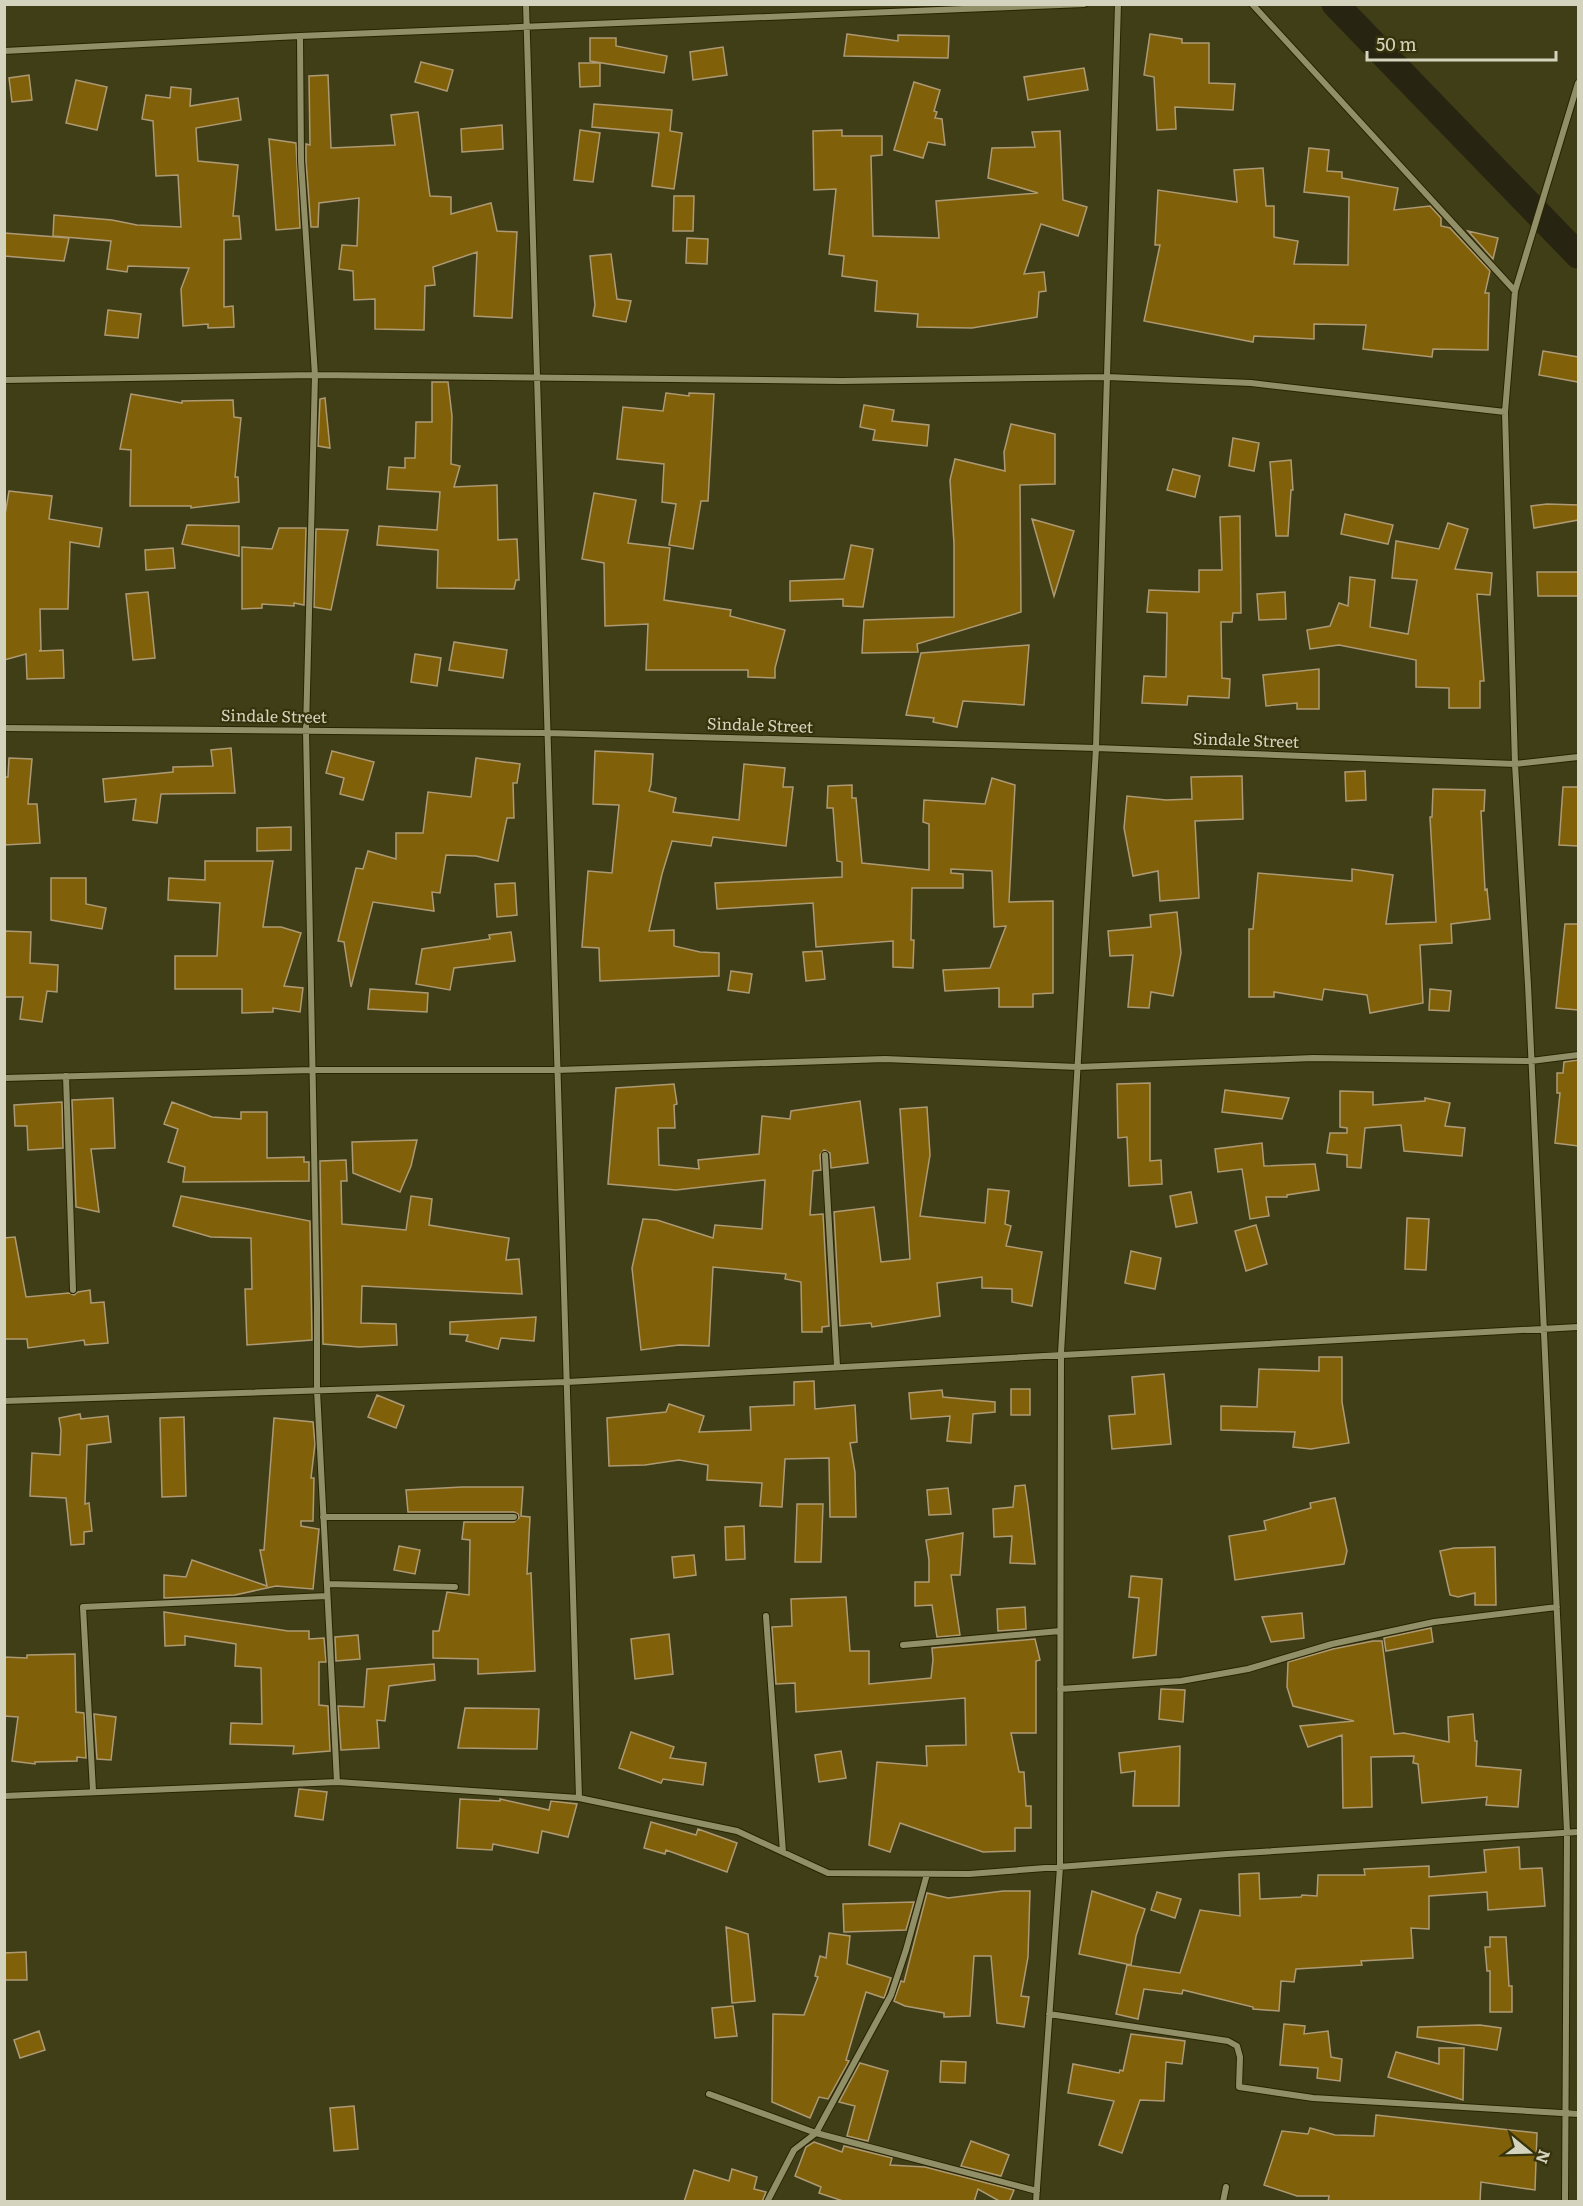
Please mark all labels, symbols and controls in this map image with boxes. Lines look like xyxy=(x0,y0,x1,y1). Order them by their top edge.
scale bar xyxy=(1367,24,1556,62)
text: 50 m xyxy=(1376,30,1417,57)
street label: Sindale Street xyxy=(221,702,328,728)
street label: Sindale Street xyxy=(707,710,814,738)
street label: Sindale Street xyxy=(1193,725,1300,753)
north arrow xyxy=(1499,2122,1559,2182)
text: N xyxy=(1531,2147,1558,2167)

